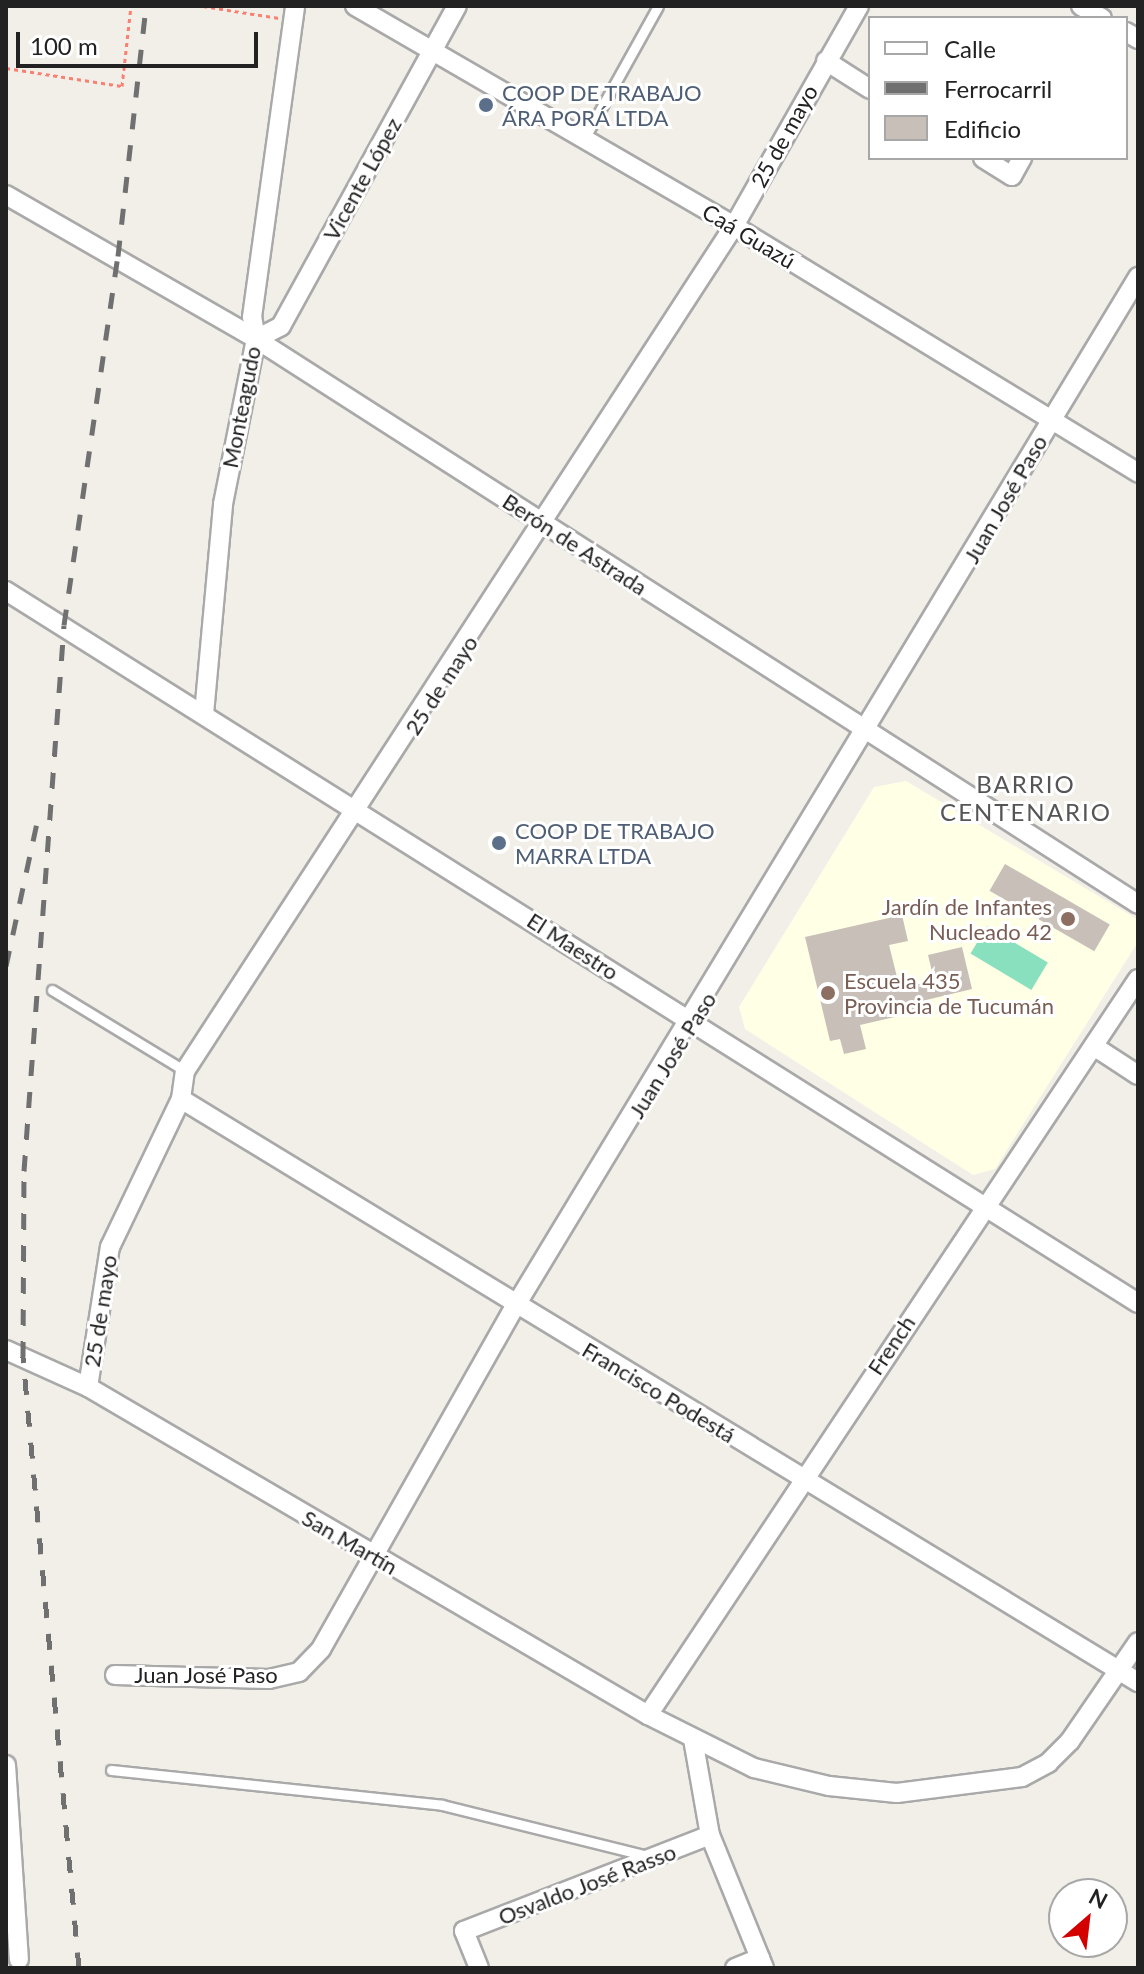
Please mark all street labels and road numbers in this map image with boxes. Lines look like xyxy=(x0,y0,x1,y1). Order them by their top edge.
street label: 25 de mayo xyxy=(745,80,823,192)
street label: Vicente López xyxy=(317,113,407,245)
street label: Caá Guazú xyxy=(698,198,800,274)
street label: Monteagudo xyxy=(216,344,266,470)
street label: Juan José Paso xyxy=(958,430,1052,568)
street label: Berón de Astrada xyxy=(498,487,652,601)
street label: 25 de mayo xyxy=(399,630,483,740)
street label: El Maestro xyxy=(522,907,624,985)
street label: Juan José Paso xyxy=(623,987,721,1123)
street label: 25 de mayo xyxy=(78,1253,122,1369)
street label: French xyxy=(862,1310,920,1380)
street label: Francisco Podestá xyxy=(578,1336,740,1448)
street label: San Martín xyxy=(298,1504,402,1580)
street label: Juan José Paso xyxy=(134,1662,278,1688)
street label: Osvaldo José Rasso xyxy=(494,1838,680,1930)

